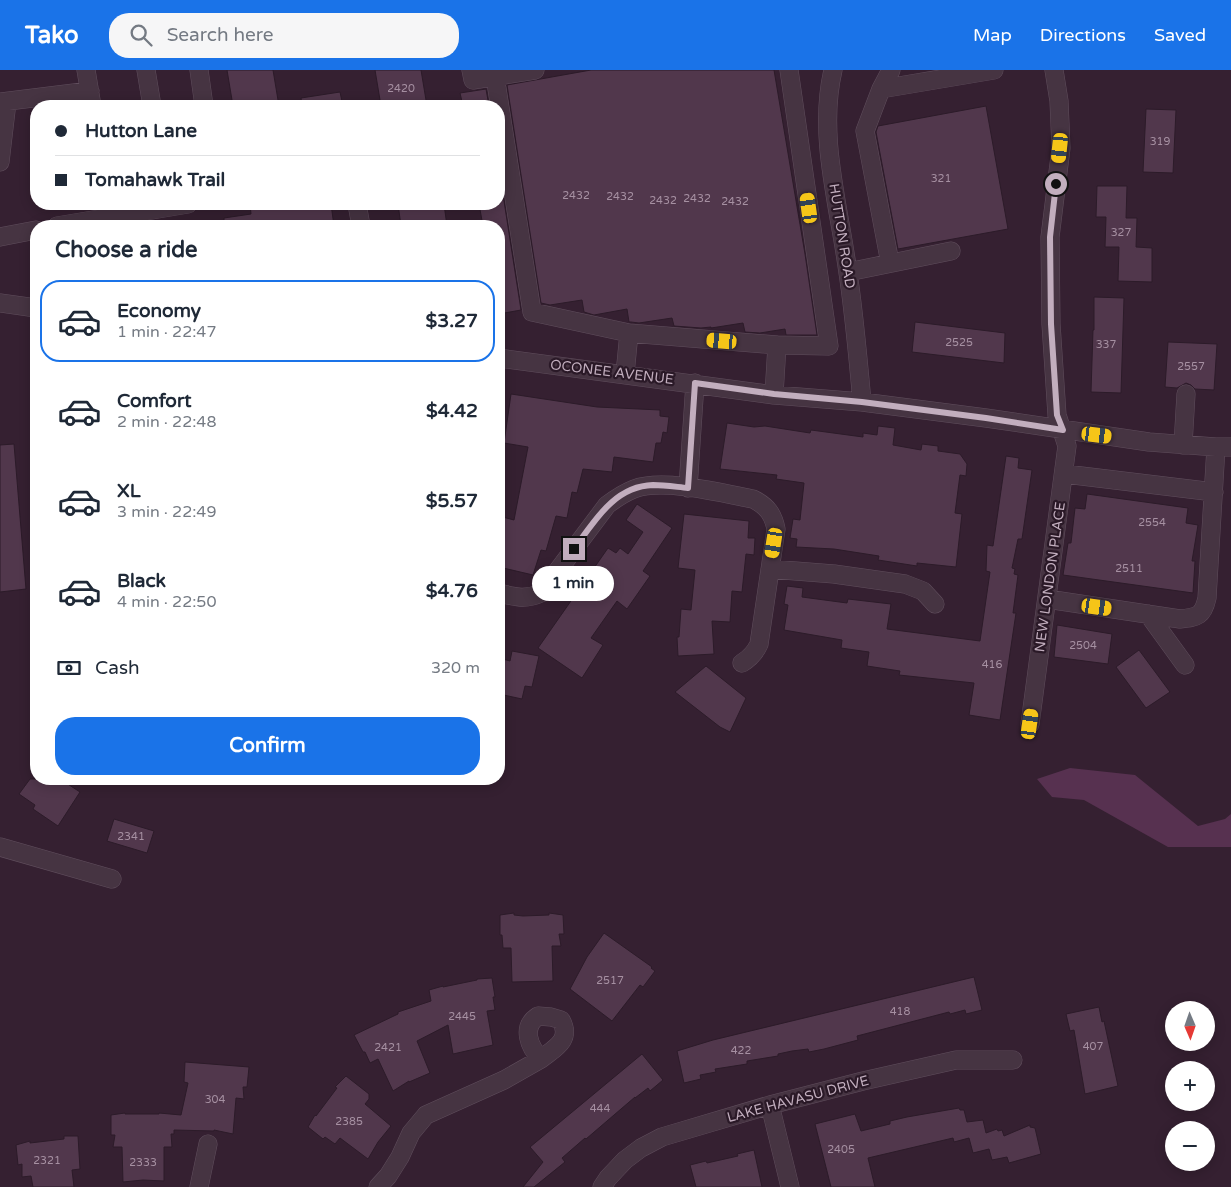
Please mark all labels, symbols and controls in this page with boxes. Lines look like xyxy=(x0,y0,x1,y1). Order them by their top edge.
search box xyxy=(109,13,459,58)
text: Tako xyxy=(25,21,79,50)
icon: search xyxy=(127,21,155,49)
text: Search here xyxy=(167,24,273,46)
text: Map xyxy=(973,24,1012,46)
text: Directions xyxy=(1040,24,1126,46)
text: Saved xyxy=(1154,24,1206,46)
house number: 2420 xyxy=(387,82,415,95)
text: Hutton Lane xyxy=(85,120,197,142)
car xyxy=(1050,132,1069,164)
house number: 319 xyxy=(1150,135,1170,148)
text: Tomahawk Trail xyxy=(85,169,225,191)
house number: 321 xyxy=(931,172,951,185)
route start xyxy=(1045,173,1067,195)
street label: HUTTON ROAD xyxy=(825,182,859,290)
house number: 2432 xyxy=(562,189,590,202)
house number: 2432 xyxy=(606,190,634,203)
house number: 2432 xyxy=(683,192,711,205)
car xyxy=(799,192,818,224)
house number: 2432 xyxy=(649,194,677,207)
house number: 2432 xyxy=(721,195,749,208)
house number: 327 xyxy=(1111,226,1131,239)
text: Choose a ride xyxy=(55,237,198,263)
icon: car xyxy=(57,299,102,344)
text: Economy xyxy=(117,300,201,322)
text: $3.27 xyxy=(426,310,478,332)
text: 1 min · 22:47 xyxy=(117,322,216,342)
car xyxy=(706,332,737,350)
house number: 2525 xyxy=(945,336,973,349)
house number: 337 xyxy=(1096,338,1116,351)
street label: OCONEE AVENUE xyxy=(549,356,675,388)
house number: 2557 xyxy=(1177,360,1205,373)
icon: car xyxy=(57,389,102,434)
text: Comfort xyxy=(117,390,191,412)
text: $4.42 xyxy=(426,400,478,422)
text: 2 min · 22:48 xyxy=(117,412,216,432)
car xyxy=(1081,426,1112,444)
icon: car xyxy=(57,479,102,524)
text: XL xyxy=(117,480,141,502)
text: $5.57 xyxy=(426,490,478,512)
street label: NEW LONDON PLACE xyxy=(1031,501,1069,653)
text: 3 min · 22:49 xyxy=(117,502,216,522)
house number: 2554 xyxy=(1138,516,1166,529)
car xyxy=(764,527,783,559)
route end xyxy=(563,538,585,560)
house number: 2511 xyxy=(1115,562,1143,575)
callout: 1 min xyxy=(533,566,615,602)
icon: car xyxy=(57,569,102,614)
text: Black xyxy=(117,570,166,592)
text: 1 min xyxy=(552,573,594,593)
text: $4.76 xyxy=(426,580,478,602)
text: 4 min · 22:50 xyxy=(117,592,216,612)
car xyxy=(1081,597,1112,617)
house number: 2504 xyxy=(1069,639,1097,652)
icon: cash xyxy=(55,654,83,682)
text: Cash xyxy=(95,657,140,679)
text: 320 m xyxy=(431,658,480,678)
house number: 416 xyxy=(982,658,1002,671)
car xyxy=(1020,708,1039,740)
button: Confirm xyxy=(55,717,480,775)
house number: 2341 xyxy=(117,830,145,843)
house number: 2517 xyxy=(596,974,624,987)
north arrow xyxy=(1165,1001,1215,1051)
map controls xyxy=(1165,1001,1215,1171)
house number: 418 xyxy=(890,1005,910,1018)
house number: 2445 xyxy=(448,1010,476,1023)
house number: 407 xyxy=(1083,1040,1103,1053)
house number: 2421 xyxy=(374,1041,402,1054)
house number: 422 xyxy=(731,1044,751,1057)
button: + xyxy=(1165,1061,1215,1111)
street label: LAKE HAVASU DRIVE xyxy=(725,1072,871,1126)
house number: 304 xyxy=(205,1093,225,1106)
house number: 444 xyxy=(590,1102,610,1115)
house number: 2385 xyxy=(335,1115,363,1128)
button: − xyxy=(1165,1121,1215,1171)
house number: 2405 xyxy=(827,1143,855,1156)
house number: 2321 xyxy=(33,1154,61,1167)
house number: 2333 xyxy=(129,1156,157,1169)

